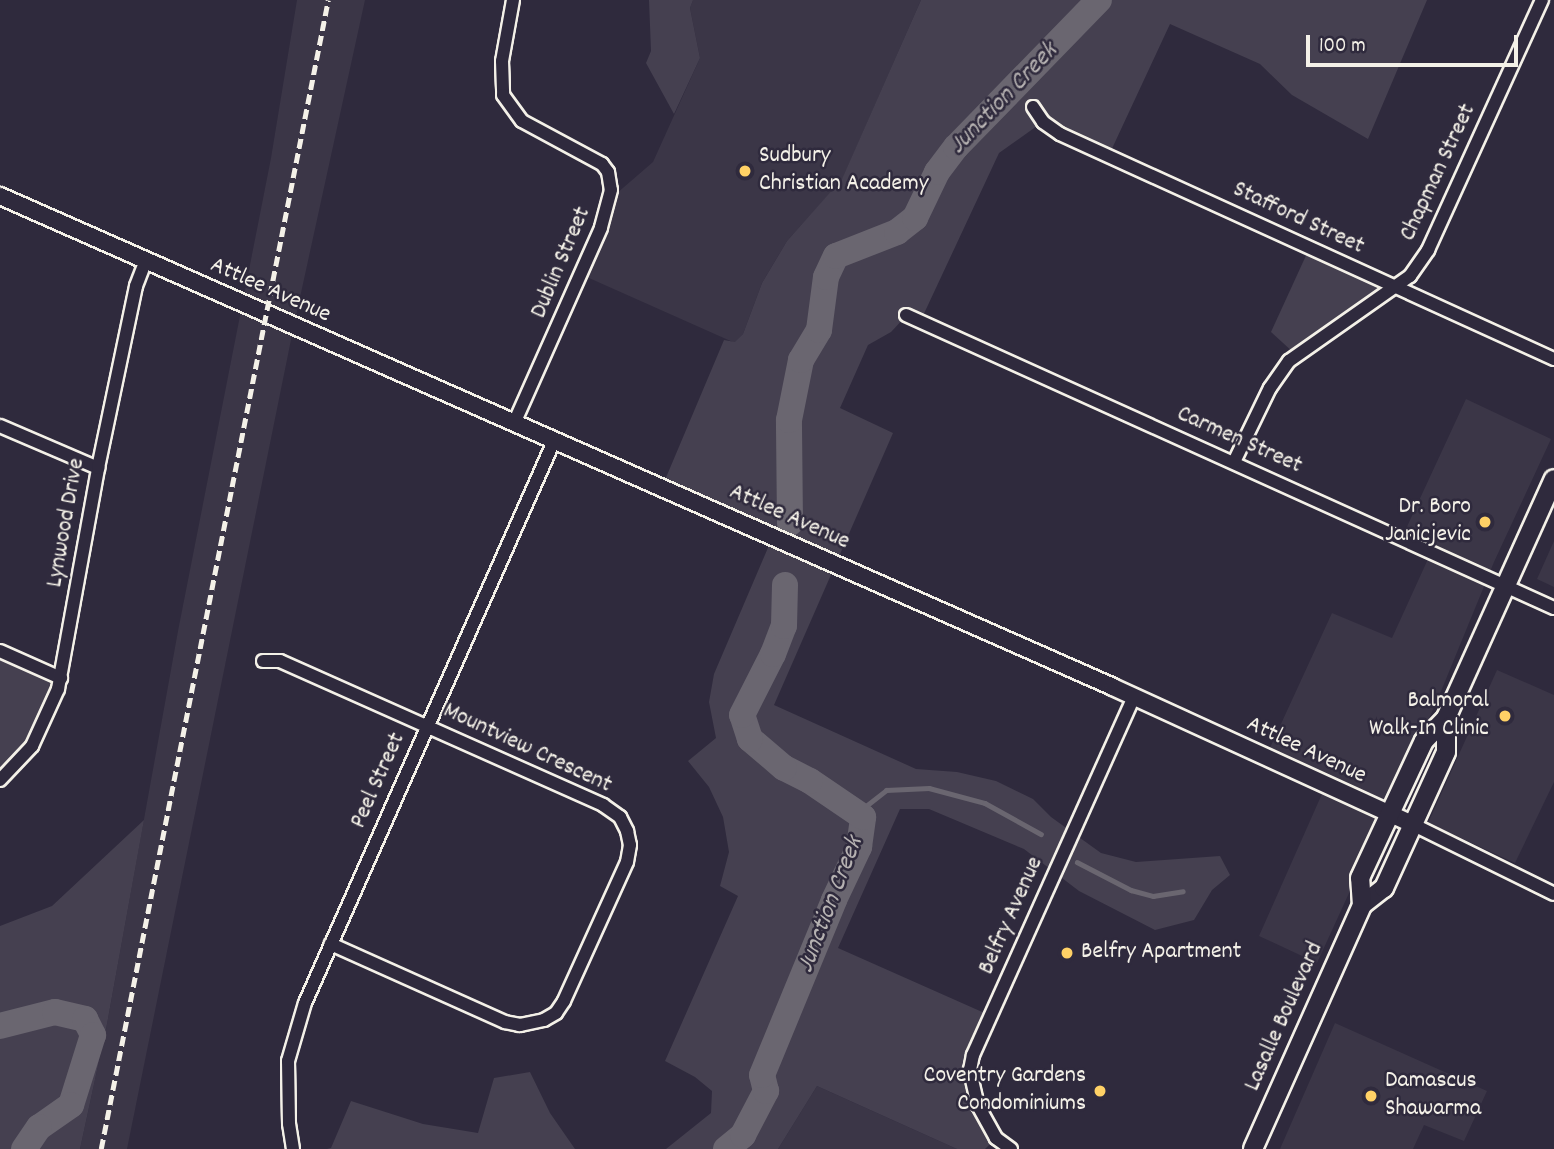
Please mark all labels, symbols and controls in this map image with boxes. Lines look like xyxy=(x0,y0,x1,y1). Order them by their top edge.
scale bar xyxy=(1309,21,1521,65)
text: 100 m xyxy=(1319,32,1366,62)
water label: Junction Creek xyxy=(943,37,1065,161)
street label: Chapman Street xyxy=(1395,100,1483,246)
place label: Sudbury Christian Academy xyxy=(759,143,928,199)
marker: Sudbury Christian Academy xyxy=(737,163,753,179)
street label: Stafford Street xyxy=(1228,176,1368,262)
street label: Dublin Street xyxy=(526,203,598,323)
street label: Attlee Avenue xyxy=(205,252,335,330)
street label: Carmen Street xyxy=(1172,401,1306,481)
street label: Lynwood Drive xyxy=(41,456,93,590)
street label: Attlee Avenue xyxy=(724,479,854,557)
place label: Dr. Boro Janicjevic xyxy=(1385,494,1471,550)
marker: Dr. Boro Janicjevic xyxy=(1477,514,1493,530)
place label: Balmoral Walk-In Clinic xyxy=(1369,688,1489,744)
street label: Mountview Crescent xyxy=(438,697,616,801)
marker: Balmoral Walk-In Clinic xyxy=(1495,706,1515,726)
street label: Attlee Avenue xyxy=(1242,711,1370,791)
street label: Peel Street xyxy=(345,729,413,833)
water label: Junction Creek xyxy=(791,833,871,977)
street label: Belfry Avenue xyxy=(973,853,1051,979)
street label: Lasalle Boulevard xyxy=(1239,938,1331,1096)
place label: Belfry Apartment xyxy=(1081,939,1241,967)
marker: Belfry Apartment xyxy=(1059,945,1075,961)
place label: Coventry Gardens Condominiums xyxy=(924,1063,1086,1119)
place label: Damascus Shawarma xyxy=(1385,1068,1481,1124)
marker: Coventry Gardens Condominiums xyxy=(1092,1083,1108,1099)
marker: Damascus Shawarma xyxy=(1363,1088,1379,1104)

